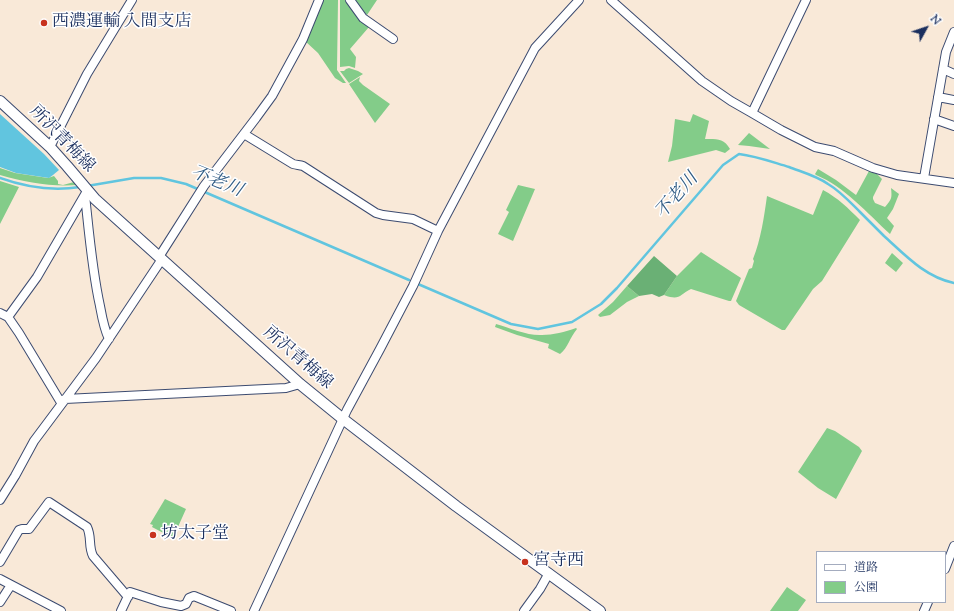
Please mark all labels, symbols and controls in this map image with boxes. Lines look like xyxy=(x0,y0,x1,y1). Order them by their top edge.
north arrow xyxy=(906,8,946,48)
text: N xyxy=(926,12,944,29)
place label: 西濃運輸 入間支店 xyxy=(52,13,192,33)
marker: 西濃運輸 入間支店 xyxy=(39,18,49,28)
street label: 所沢青梅線 xyxy=(24,102,98,178)
water label: 不老川 xyxy=(187,163,245,203)
water label: 不老川 xyxy=(652,170,704,224)
street label: 所沢青梅線 xyxy=(258,323,336,395)
place label: 坊太子堂 xyxy=(161,525,229,545)
marker: 坊太子堂 xyxy=(148,530,158,540)
legend xyxy=(816,551,946,603)
place label: 宮寺西 xyxy=(533,552,584,572)
marker: 宮寺西 xyxy=(520,557,530,567)
text: 道路 xyxy=(854,559,878,577)
text: 公園 xyxy=(854,579,878,597)

